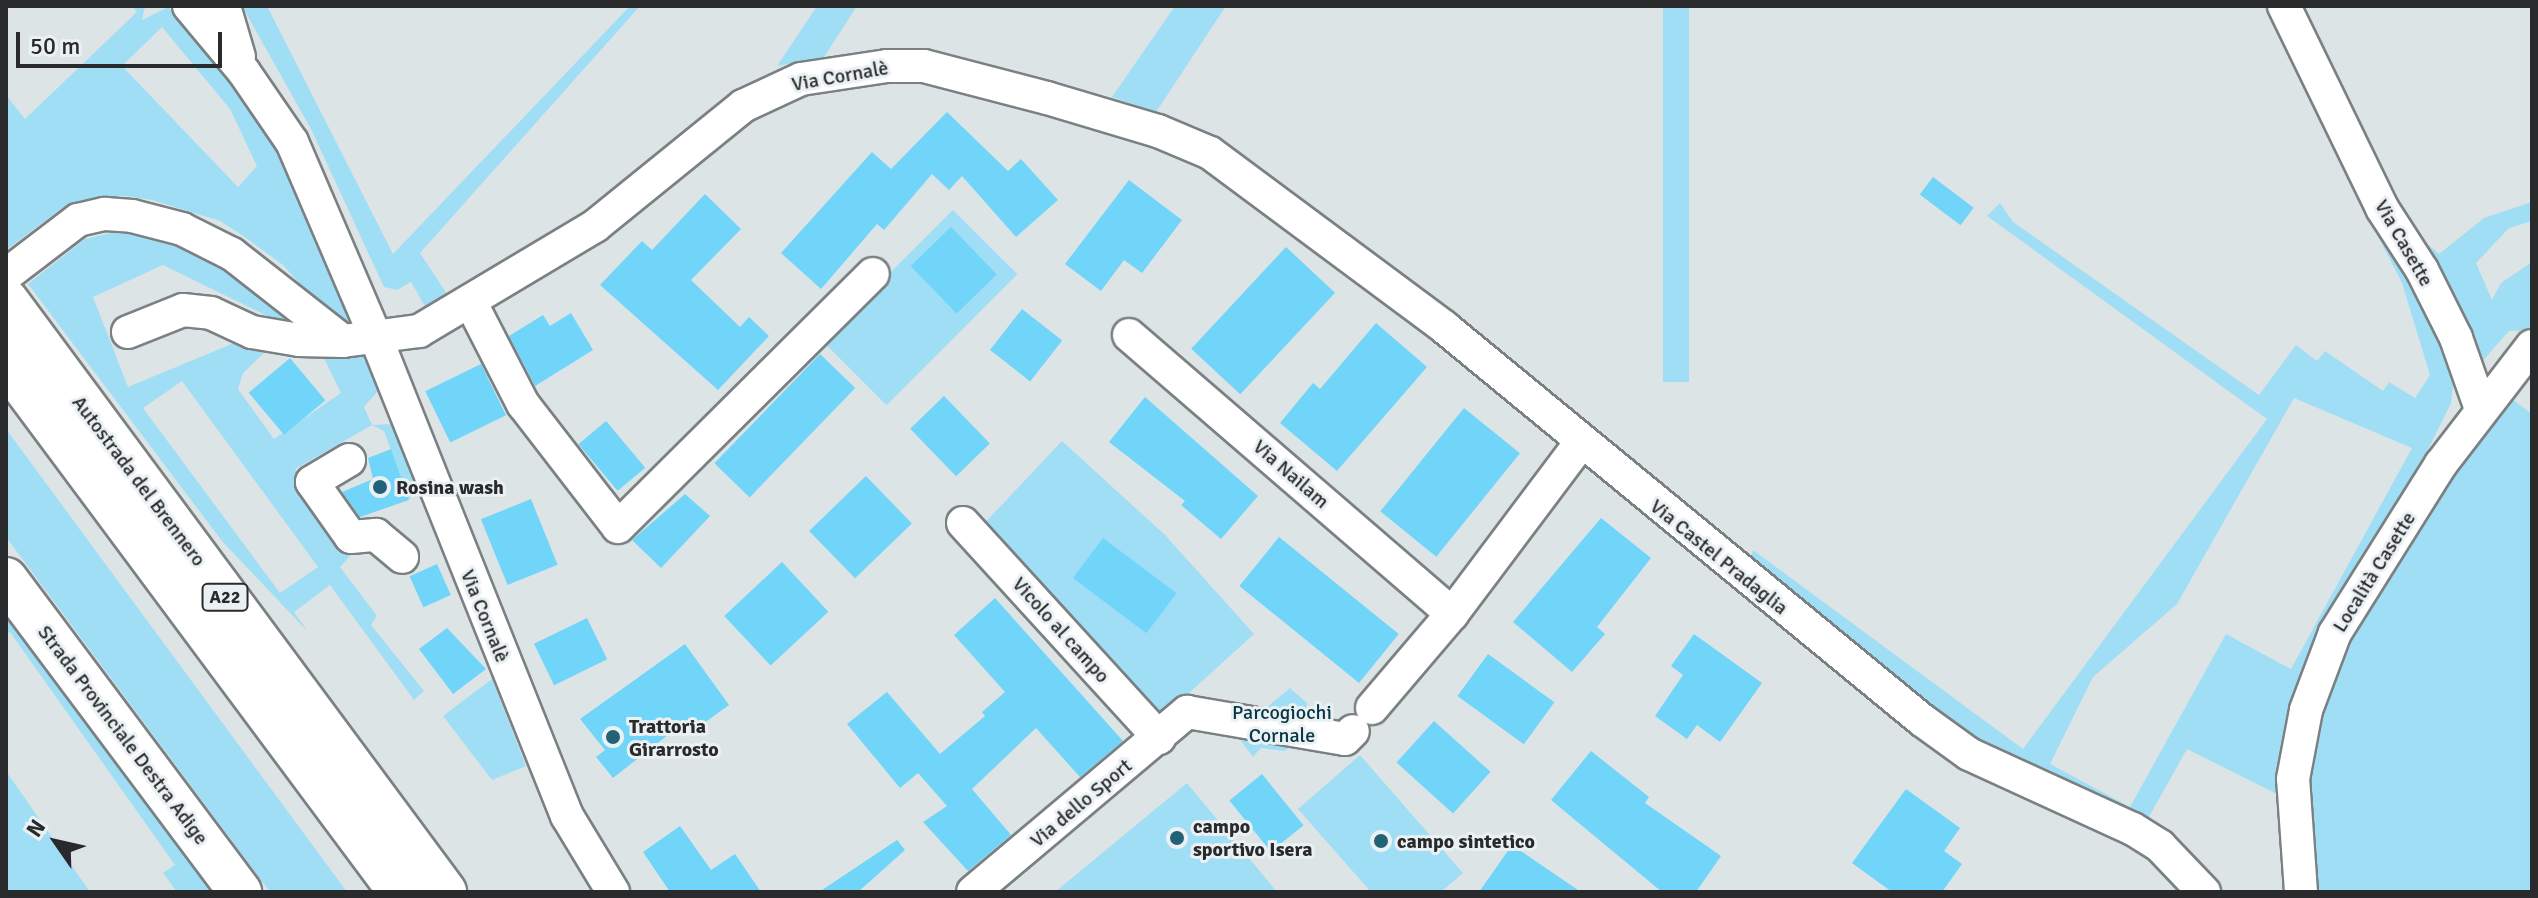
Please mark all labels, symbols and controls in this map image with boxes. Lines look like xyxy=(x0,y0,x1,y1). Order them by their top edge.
scale bar xyxy=(20,16,226,66)
text: 50 m xyxy=(30,31,80,61)
street label: Via Cornalè xyxy=(790,56,890,96)
street label: Via Casette xyxy=(2370,195,2438,291)
street label: Autostrada del Brennero xyxy=(67,391,211,571)
street label: Via Nailam xyxy=(1248,435,1334,513)
place label: Rosina wash xyxy=(396,475,504,499)
marker: Rosina wash xyxy=(371,478,389,496)
street label: Via Castel Pradaglia xyxy=(1645,494,1793,620)
street label: Località Casette xyxy=(2327,507,2421,637)
street label: Via Cornalè xyxy=(456,566,514,666)
street label: Vicolo al campo xyxy=(1007,572,1115,688)
road number: A22 xyxy=(201,583,249,611)
street label: Strada Provinciale Destra Adige xyxy=(33,621,213,849)
park label: Parcogiochi Cornale xyxy=(1232,700,1332,747)
place label: Trattoria Girarrosto xyxy=(629,714,719,761)
marker: Trattoria Girarrosto xyxy=(604,728,622,746)
street label: Via dello Sport xyxy=(1025,754,1137,852)
north arrow xyxy=(16,802,96,882)
text: N xyxy=(20,814,51,842)
place label: campo sportivo Isera xyxy=(1193,814,1312,861)
marker: campo sportivo Isera xyxy=(1168,829,1186,847)
place label: campo sintetico xyxy=(1397,829,1535,853)
marker: campo sintetico xyxy=(1372,832,1390,850)

